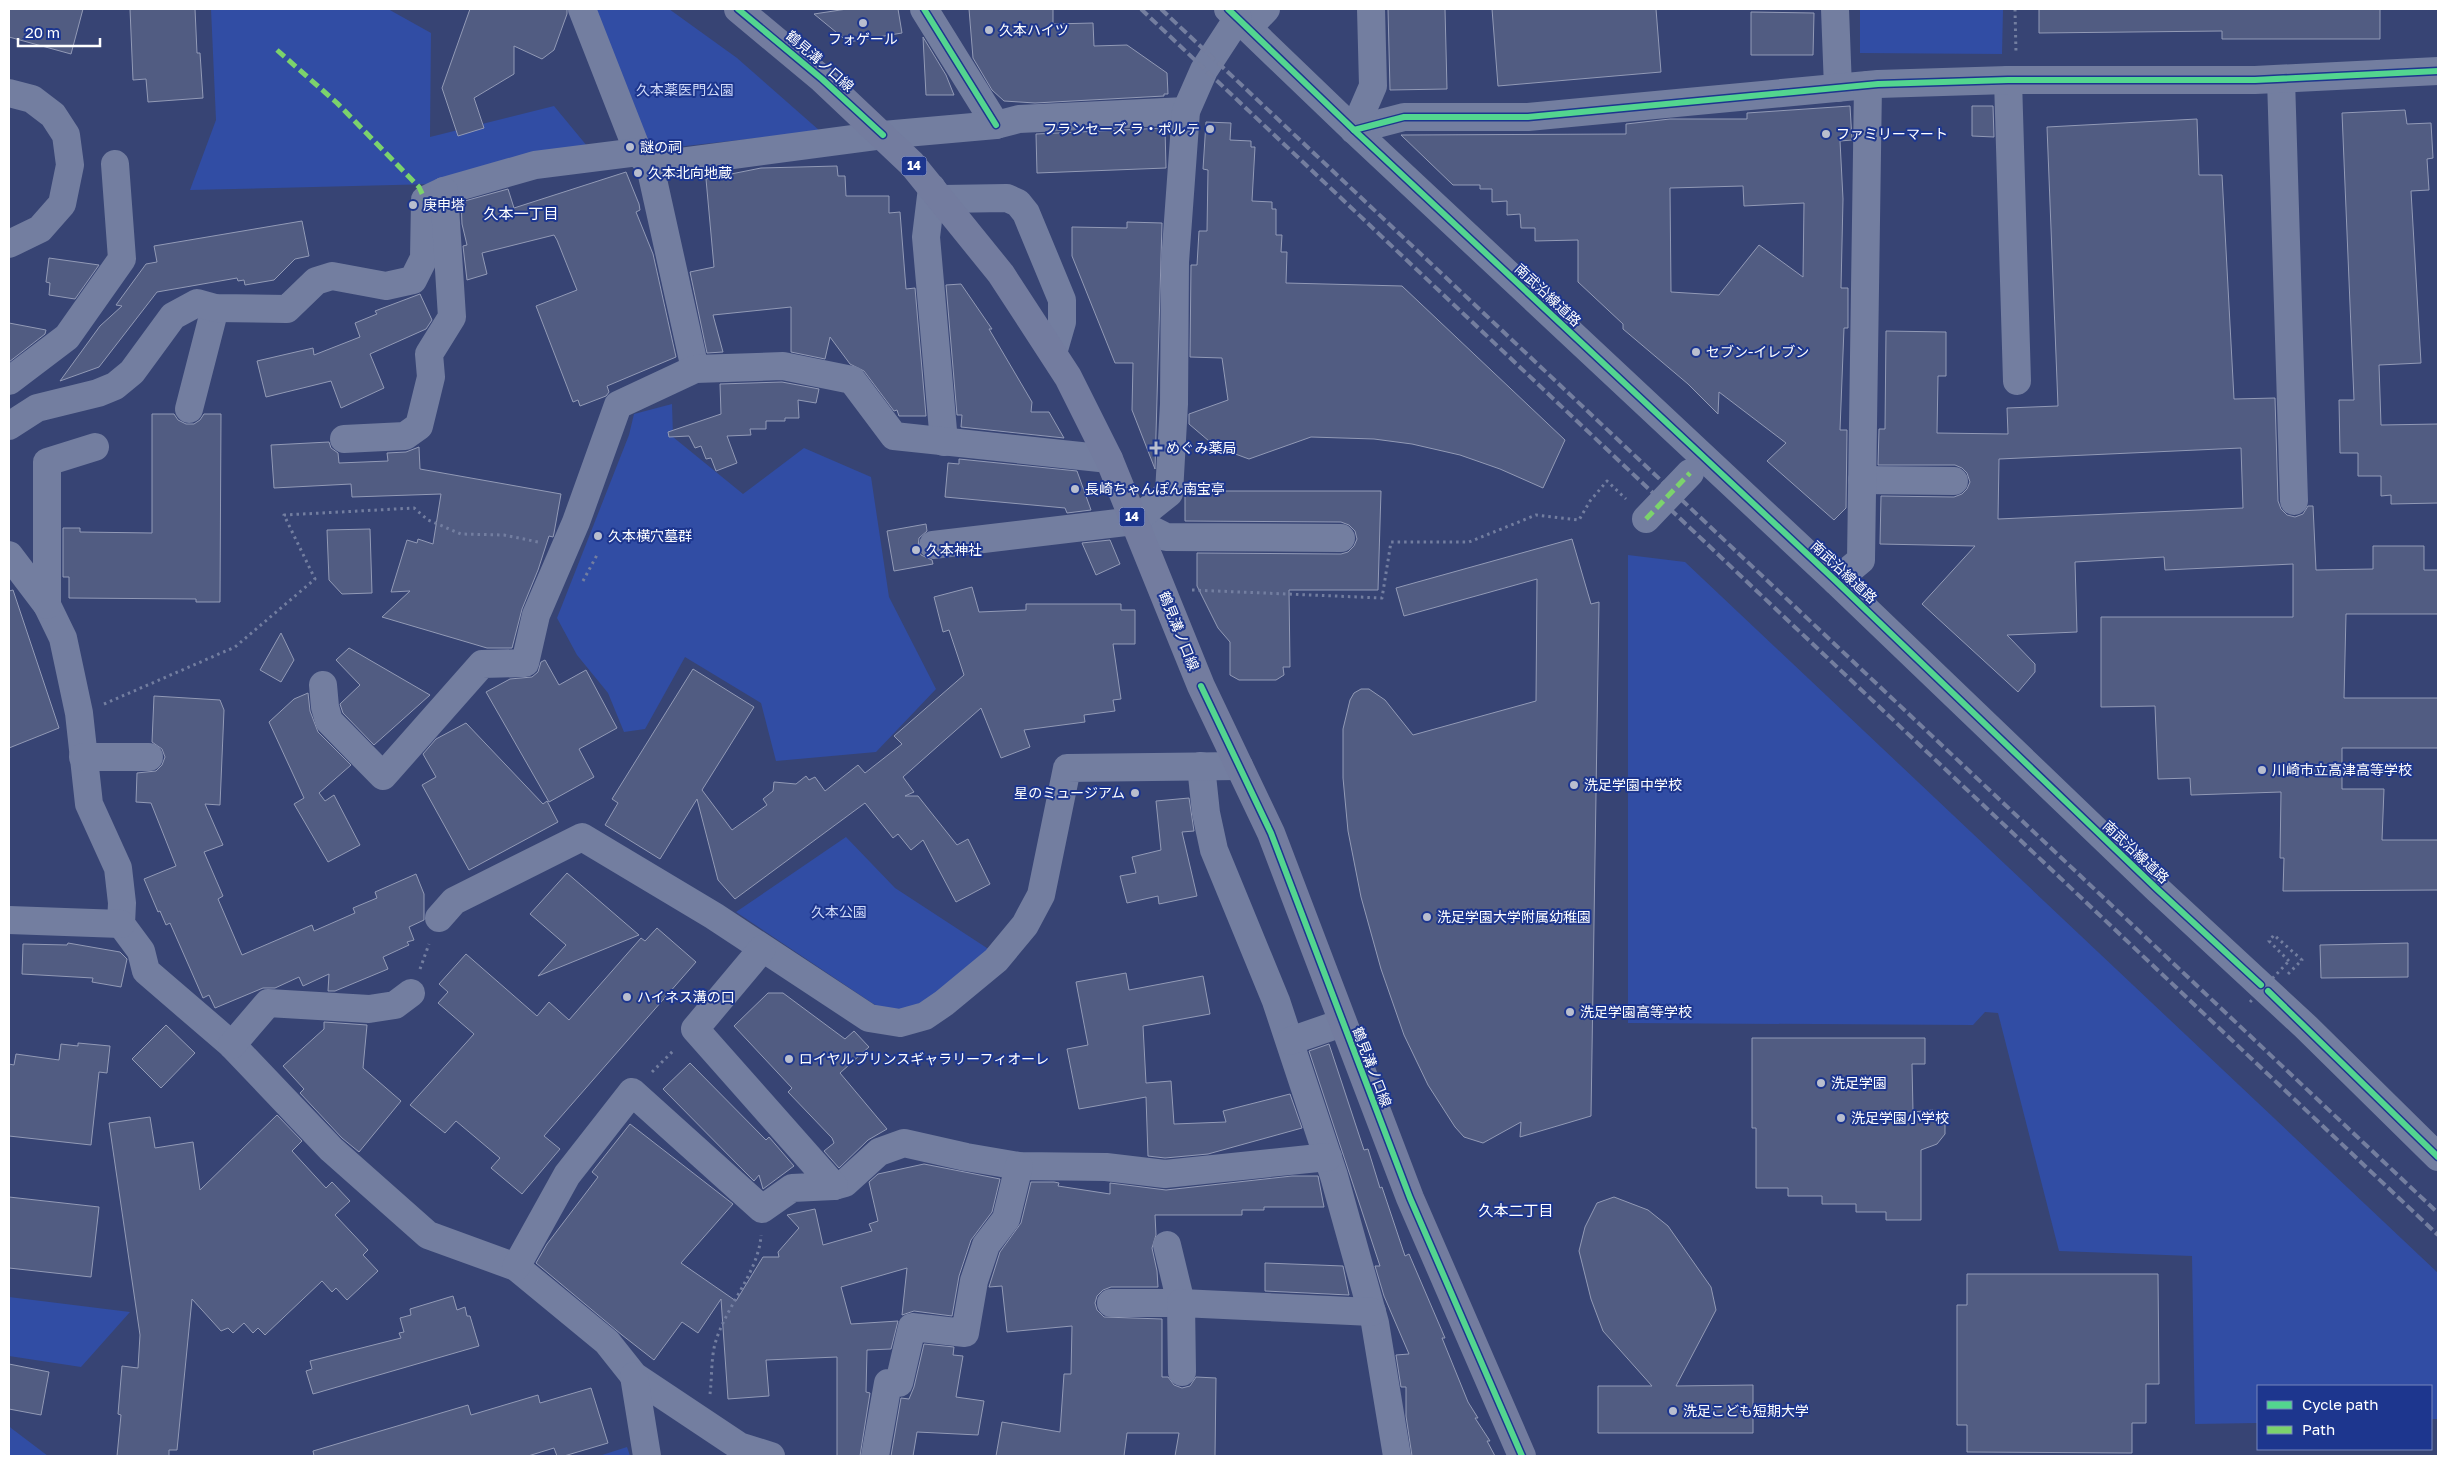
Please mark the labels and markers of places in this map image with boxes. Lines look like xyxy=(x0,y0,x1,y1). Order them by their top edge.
marker: フォゲール xyxy=(857,17,869,29)
place label: 久本ハイツ xyxy=(999,21,1069,38)
marker: 久本ハイツ xyxy=(983,24,995,36)
place label: フォゲール xyxy=(828,30,898,47)
place label: フランセーズ ラ・ポルテ xyxy=(1043,120,1200,137)
marker: フランセーズ ラ・ポルテ xyxy=(1204,123,1216,135)
place label: ファミリーマート xyxy=(1836,125,1948,142)
marker: ファミリーマート xyxy=(1820,128,1832,140)
place label: 謎の祠 xyxy=(640,138,682,155)
marker: 謎の祠 xyxy=(624,141,636,153)
place label: 久本北向地蔵 xyxy=(648,164,732,181)
marker: 久本北向地蔵 xyxy=(632,167,644,179)
place label: 庚申塔 xyxy=(423,196,465,213)
marker: 庚申塔 xyxy=(407,199,419,211)
place label: セブン-イレブン xyxy=(1706,343,1809,360)
marker: セブン-イレブン xyxy=(1690,346,1702,358)
place label: めぐみ薬局 xyxy=(1166,439,1236,456)
marker: めぐみ薬局 xyxy=(1150,442,1162,454)
place label: 長崎ちゃんぽん南宝亭 xyxy=(1085,480,1225,497)
marker: 長崎ちゃんぽん南宝亭 xyxy=(1069,483,1081,495)
place label: 久本横穴墓群 xyxy=(608,527,692,544)
marker: 久本横穴墓群 xyxy=(592,530,604,542)
place label: 久本神社 xyxy=(926,541,982,558)
marker: 久本神社 xyxy=(910,544,922,556)
place label: 川崎市立高津高等学校 xyxy=(2272,761,2412,778)
marker: 川崎市立高津高等学校 xyxy=(2256,764,2268,776)
place label: 洗足学園中学校 xyxy=(1584,776,1682,793)
marker: 洗足学園中学校 xyxy=(1568,779,1580,791)
place label: 星のミュージアム xyxy=(1014,784,1125,801)
marker: 星のミュージアム xyxy=(1129,787,1141,799)
place label: 洗足学園大学附属幼稚園 xyxy=(1437,908,1591,925)
marker: 洗足学園大学附属幼稚園 xyxy=(1421,911,1433,923)
place label: ハイネス溝の口 xyxy=(637,988,735,1005)
marker: ハイネス溝の口 xyxy=(621,991,633,1003)
place label: 洗足学園高等学校 xyxy=(1580,1003,1692,1020)
marker: 洗足学園高等学校 xyxy=(1564,1006,1576,1018)
place label: ロイヤルプリンスギャラリーフィオーレ xyxy=(799,1050,1049,1067)
marker: ロイヤルプリンスギャラリーフィオーレ xyxy=(783,1053,795,1065)
place label: 洗足学園 xyxy=(1831,1074,1887,1091)
marker: 洗足学園 xyxy=(1815,1077,1827,1089)
place label: 洗足学園小学校 xyxy=(1851,1109,1949,1126)
marker: 洗足学園小学校 xyxy=(1835,1112,1847,1124)
place label: 洗足こども短期大学 xyxy=(1683,1402,1809,1419)
marker: 洗足こども短期大学 xyxy=(1667,1405,1679,1417)

